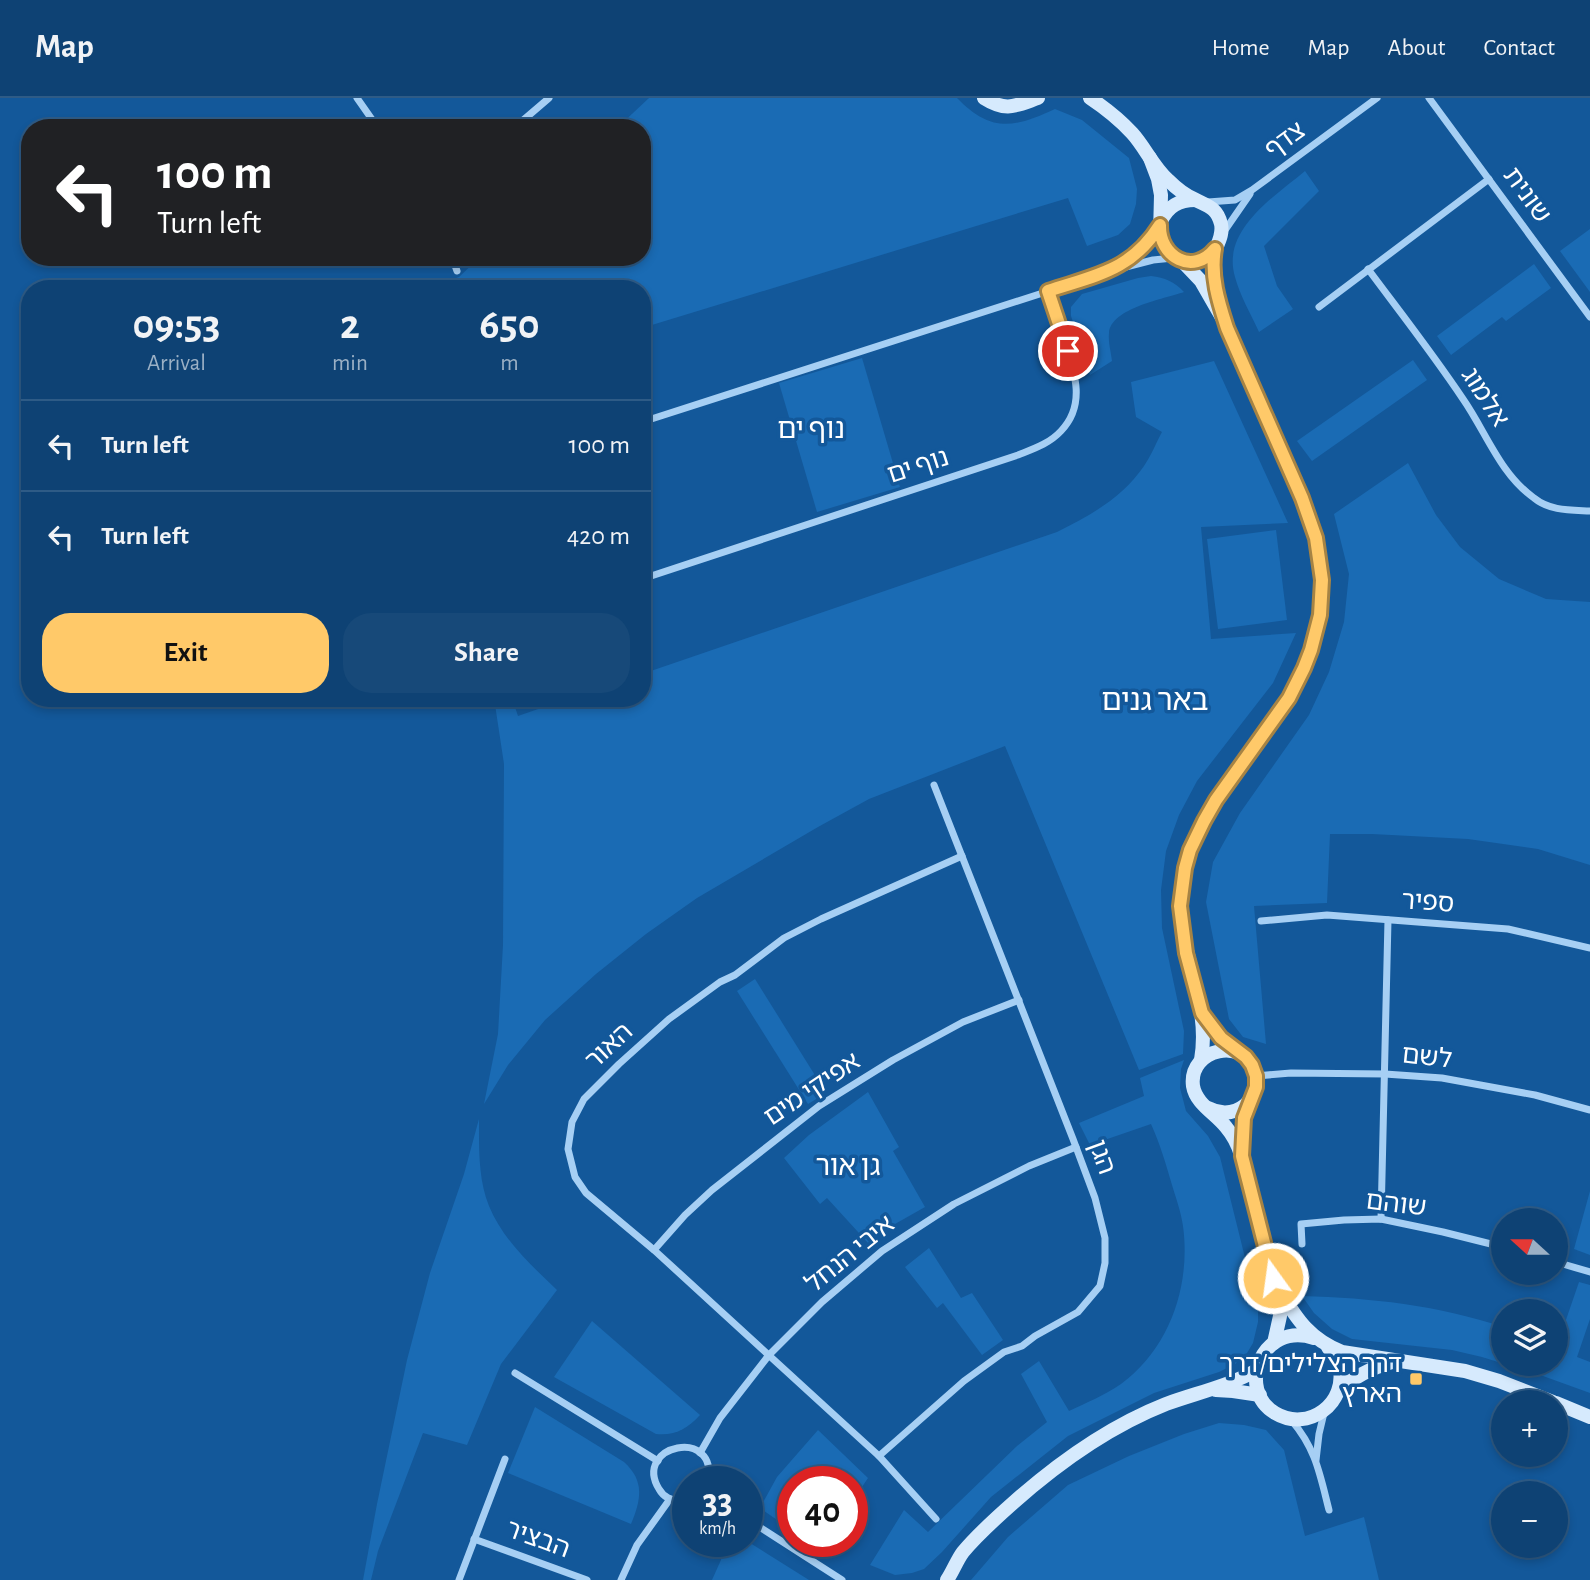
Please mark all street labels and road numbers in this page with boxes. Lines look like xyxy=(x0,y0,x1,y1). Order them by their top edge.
street label: צדף xyxy=(1260,117,1310,163)
street label: שונית xyxy=(1498,163,1556,227)
street label: אלמוג xyxy=(1457,363,1513,431)
street label: נוף ים xyxy=(884,444,952,488)
street label: ספיר xyxy=(1401,887,1455,917)
street label: האור xyxy=(580,1018,638,1074)
street label: לשם xyxy=(1400,1041,1454,1073)
street label: אפיקי מים xyxy=(759,1048,865,1130)
street label: הגן xyxy=(1084,1136,1120,1178)
street label: שוהם xyxy=(1364,1187,1428,1221)
street label: איבי הנחל xyxy=(801,1211,899,1297)
street label: הבציר xyxy=(503,1516,573,1562)

